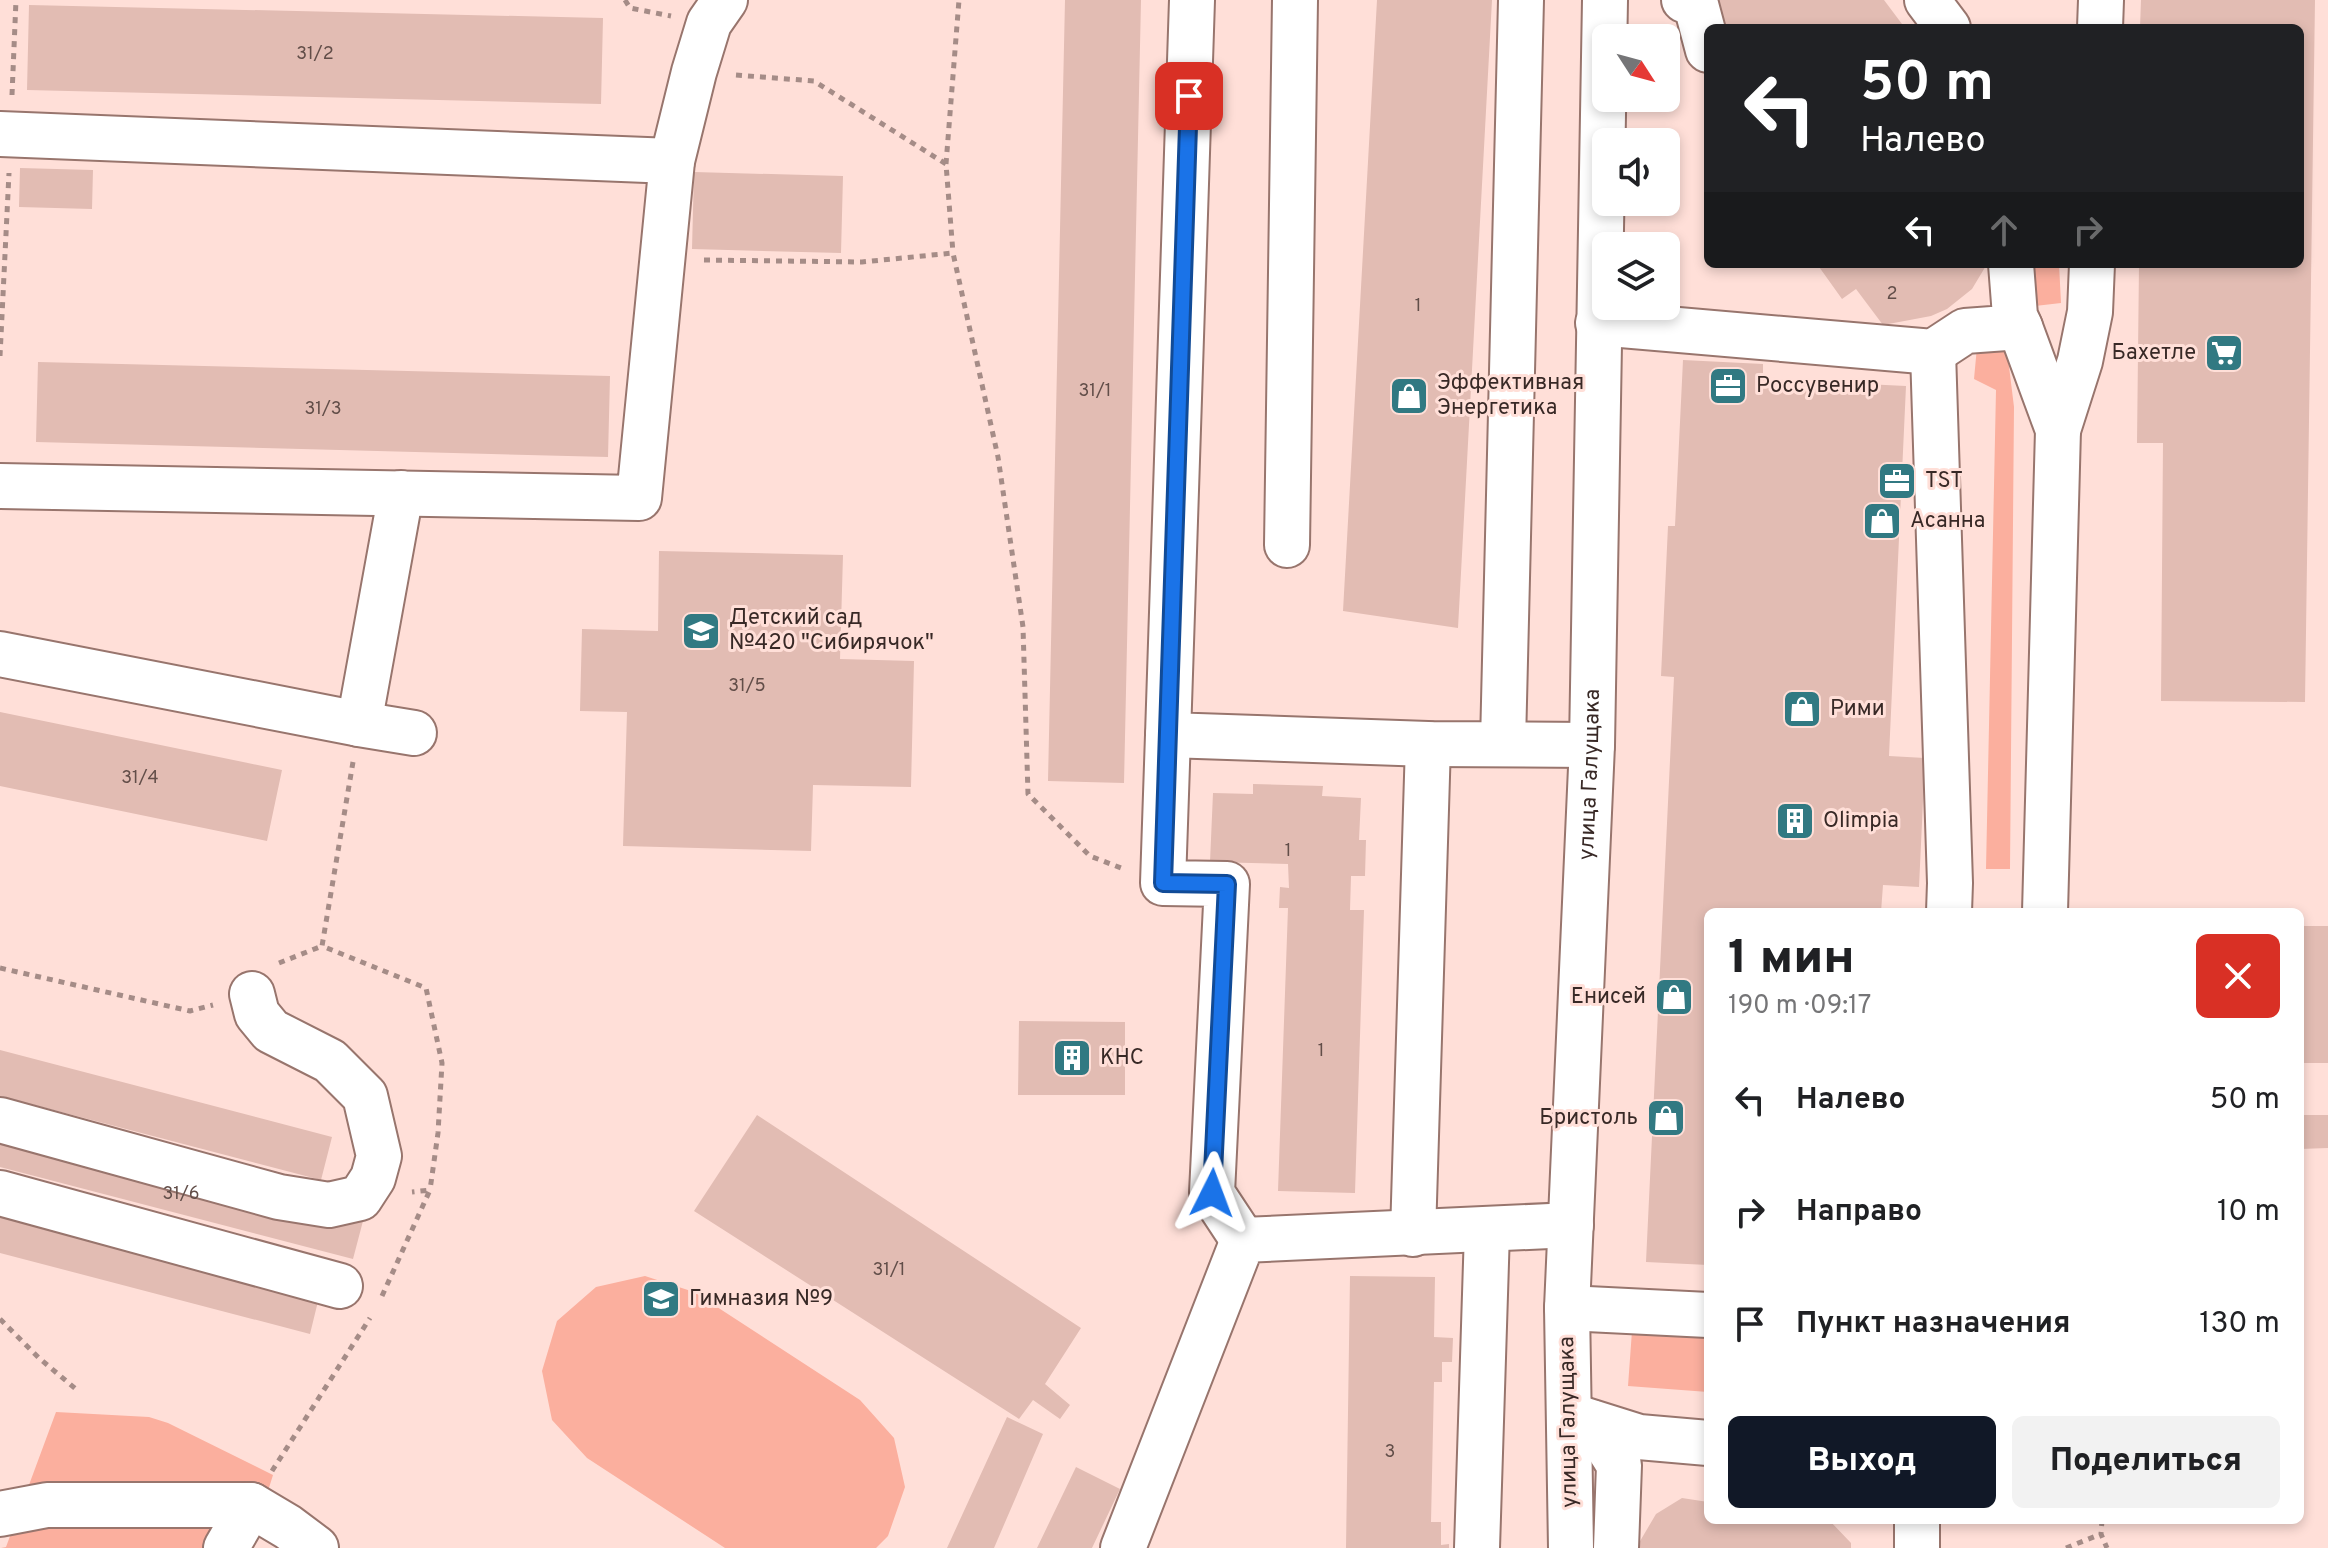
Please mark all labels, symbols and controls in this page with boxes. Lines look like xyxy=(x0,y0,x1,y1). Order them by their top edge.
north arrow xyxy=(1592,24,1680,112)
map controls xyxy=(1592,24,1680,320)
house number: 31/2 xyxy=(296,43,334,66)
text: 50 m xyxy=(1860,50,1994,120)
icon: left xyxy=(1728,56,1832,160)
pin xyxy=(1155,62,1223,130)
icon: arrive xyxy=(1167,74,1211,118)
text: Налево xyxy=(1860,119,1986,165)
button: sound xyxy=(1592,128,1680,216)
icon: left xyxy=(1898,208,1942,252)
icon: ahead xyxy=(1982,208,2026,252)
icon: right xyxy=(2066,208,2110,252)
button: layers xyxy=(1592,232,1680,320)
house number: 2 xyxy=(1886,283,1898,306)
house number: 1 xyxy=(1415,295,1421,318)
supermarket icon: Бахетле xyxy=(2203,332,2245,374)
place label: Бахетле xyxy=(2111,340,2196,367)
office icon: Россувенир xyxy=(1707,365,1749,407)
place label: Эффективная Энергетика xyxy=(1437,370,1584,422)
place label: Россувенир xyxy=(1756,373,1879,400)
shop icon: Эффективная Энергетика xyxy=(1388,375,1430,417)
house number: 31/1 xyxy=(1078,380,1112,403)
house number: 31/3 xyxy=(304,398,342,421)
office icon: TST xyxy=(1876,460,1918,502)
place label: TST xyxy=(1925,468,1963,495)
shop icon: Асанна xyxy=(1861,500,1903,542)
place label: Асанна xyxy=(1910,508,1985,535)
place label: Детский сад №420 "Сибирячок" xyxy=(729,605,934,657)
school or university icon: Детский сад №420 "Сибирячок" xyxy=(680,610,722,652)
house number: 31/5 xyxy=(728,675,766,698)
shop icon: Рими xyxy=(1781,688,1823,730)
street label: улица Галущака xyxy=(1573,689,1606,861)
place label: Рими xyxy=(1830,696,1885,723)
house number: 31/4 xyxy=(121,767,159,790)
building icon: Olimpia xyxy=(1774,800,1816,842)
place label: Olimpia xyxy=(1823,808,1899,835)
house number: 1 xyxy=(1285,840,1291,863)
text: 1 мин xyxy=(1728,930,1855,990)
button: close xyxy=(2196,934,2280,1018)
shop icon: Енисей xyxy=(1653,976,1695,1018)
place label: Енисей xyxy=(1571,984,1646,1011)
text: 190 m · 09:17 xyxy=(1728,990,1871,1023)
building icon: КНС xyxy=(1051,1037,1093,1079)
house number: 1 xyxy=(1318,1040,1324,1063)
place label: КНС xyxy=(1100,1045,1144,1072)
icon: left xyxy=(1728,1078,1772,1122)
text: Налево xyxy=(1796,1082,1905,1119)
text: 50 m xyxy=(2210,1082,2280,1119)
shop icon: Бристоль xyxy=(1645,1097,1687,1139)
place label: Бристоль xyxy=(1539,1105,1638,1132)
position arrow xyxy=(1170,1151,1254,1235)
house number: 31/6 xyxy=(162,1183,200,1206)
icon: right xyxy=(1728,1190,1772,1234)
text: Направо xyxy=(1796,1194,1922,1231)
text: 10 m xyxy=(2217,1194,2280,1231)
house number: 31/1 xyxy=(872,1259,906,1282)
school or university icon: Гимназия №9 xyxy=(640,1278,682,1320)
place label: Гимназия №9 xyxy=(689,1286,833,1313)
icon: arrive xyxy=(1728,1302,1772,1346)
text: Пункт назначения xyxy=(1796,1306,2070,1343)
text: 130 m xyxy=(2199,1306,2280,1343)
street label: улица Галущака xyxy=(1554,1336,1584,1508)
button: Выход xyxy=(1728,1416,1996,1508)
button: Поделиться xyxy=(2012,1416,2280,1508)
house number: 3 xyxy=(1385,1441,1395,1464)

